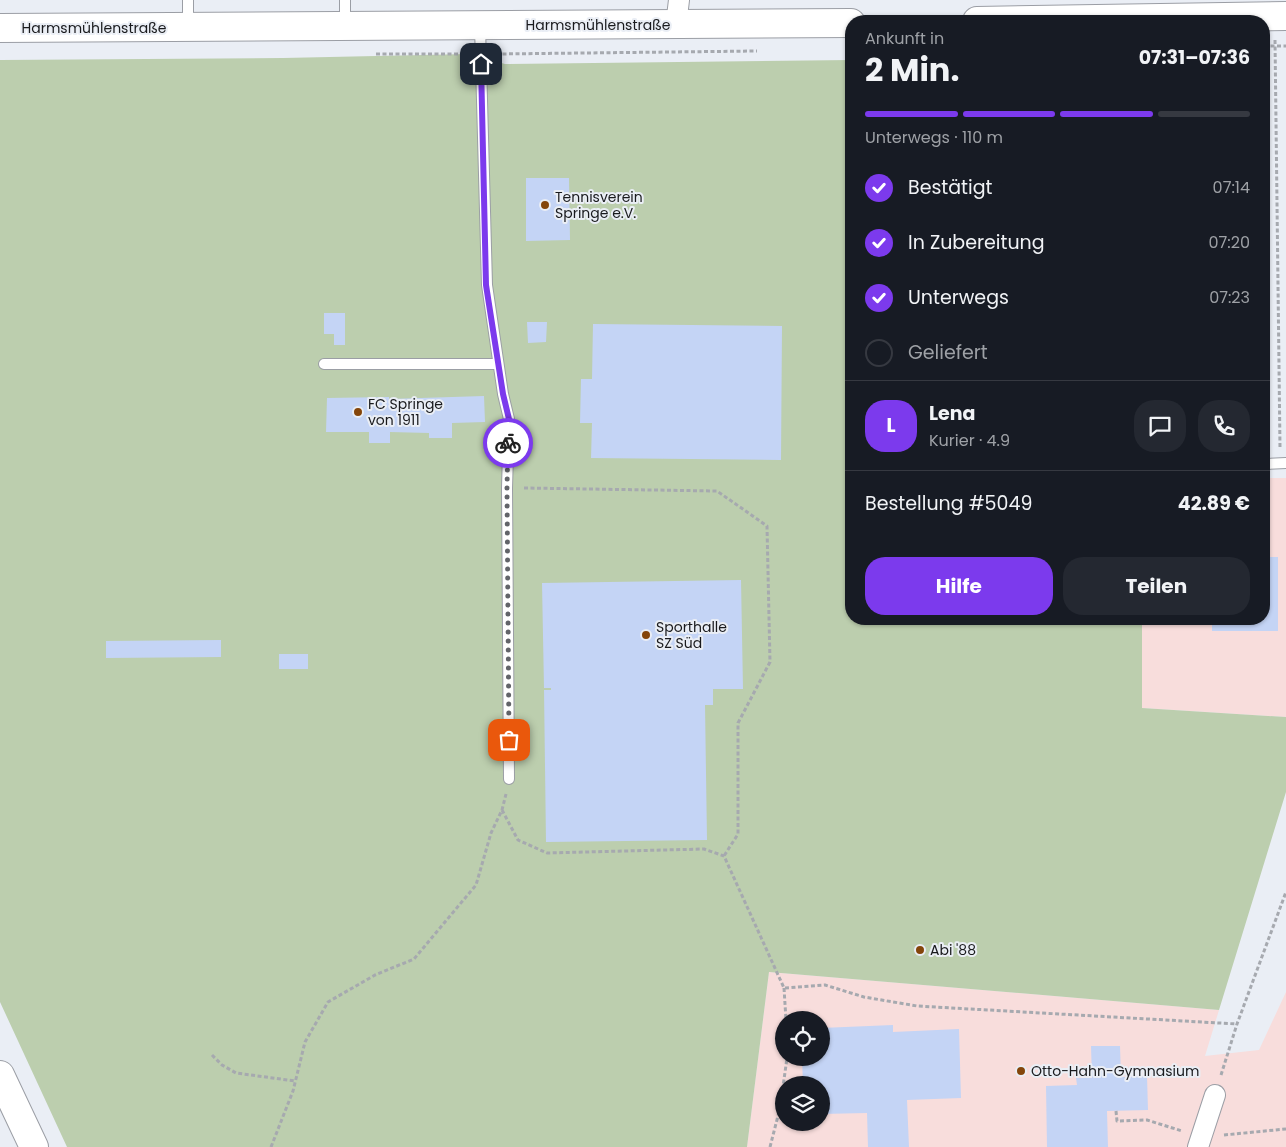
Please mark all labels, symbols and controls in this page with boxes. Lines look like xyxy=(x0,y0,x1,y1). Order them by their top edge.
street label: Harmsmühlenstraße xyxy=(526,15,671,35)
street label: Harmsmühlenstraße xyxy=(22,18,167,38)
text: Ankunft in xyxy=(865,27,944,50)
pin xyxy=(460,43,502,85)
text: 07:31–07:36 xyxy=(1139,44,1250,71)
text: 2 Min. xyxy=(865,47,959,92)
icon: home xyxy=(467,50,495,78)
text: Unterwegs · 110 m xyxy=(865,126,1003,149)
icon: check xyxy=(865,174,893,202)
text: Bestätigt xyxy=(908,174,992,201)
text: 07:14 xyxy=(1213,176,1250,199)
place label: Tennisverein Springe e.V. xyxy=(555,187,643,223)
marker: Tennisverein Springe e.V. xyxy=(539,199,551,211)
icon: check xyxy=(865,229,893,257)
text: In Zubereitung xyxy=(908,229,1045,256)
text: 07:20 xyxy=(1209,231,1250,254)
icon: check xyxy=(865,284,893,312)
text: Unterwegs xyxy=(908,284,1009,311)
text: 07:23 xyxy=(1209,286,1250,309)
text: Geliefert xyxy=(908,339,988,366)
place label: FC Springe von 1911 xyxy=(368,394,443,430)
text: Lena xyxy=(929,400,975,427)
button: chat xyxy=(1134,400,1186,452)
button: phone xyxy=(1198,400,1250,452)
marker: FC Springe von 1911 xyxy=(352,406,364,418)
text: L xyxy=(886,412,896,439)
courier xyxy=(483,418,533,468)
icon: bike xyxy=(494,429,522,457)
text: Kurier · 4.9 xyxy=(929,429,1010,452)
text: Bestellung #5049 xyxy=(865,490,1032,517)
text: 42.89 € xyxy=(1178,490,1250,517)
button: Hilfe xyxy=(865,557,1053,615)
button: Teilen xyxy=(1063,557,1250,615)
place label: Sporthalle SZ Süd xyxy=(656,617,727,653)
marker: Sporthalle SZ Süd xyxy=(640,629,652,641)
pin xyxy=(488,719,530,761)
icon: bag xyxy=(495,726,523,754)
place label: Abi '88 xyxy=(930,940,976,960)
marker: Abi '88 xyxy=(914,944,926,956)
map controls xyxy=(775,1011,830,1131)
button: locate xyxy=(775,1011,830,1066)
place label: Otto-Hahn-Gymnasium xyxy=(1031,1061,1199,1081)
marker: Otto-Hahn-Gymnasium xyxy=(1015,1065,1027,1077)
button: layers xyxy=(775,1076,830,1131)

